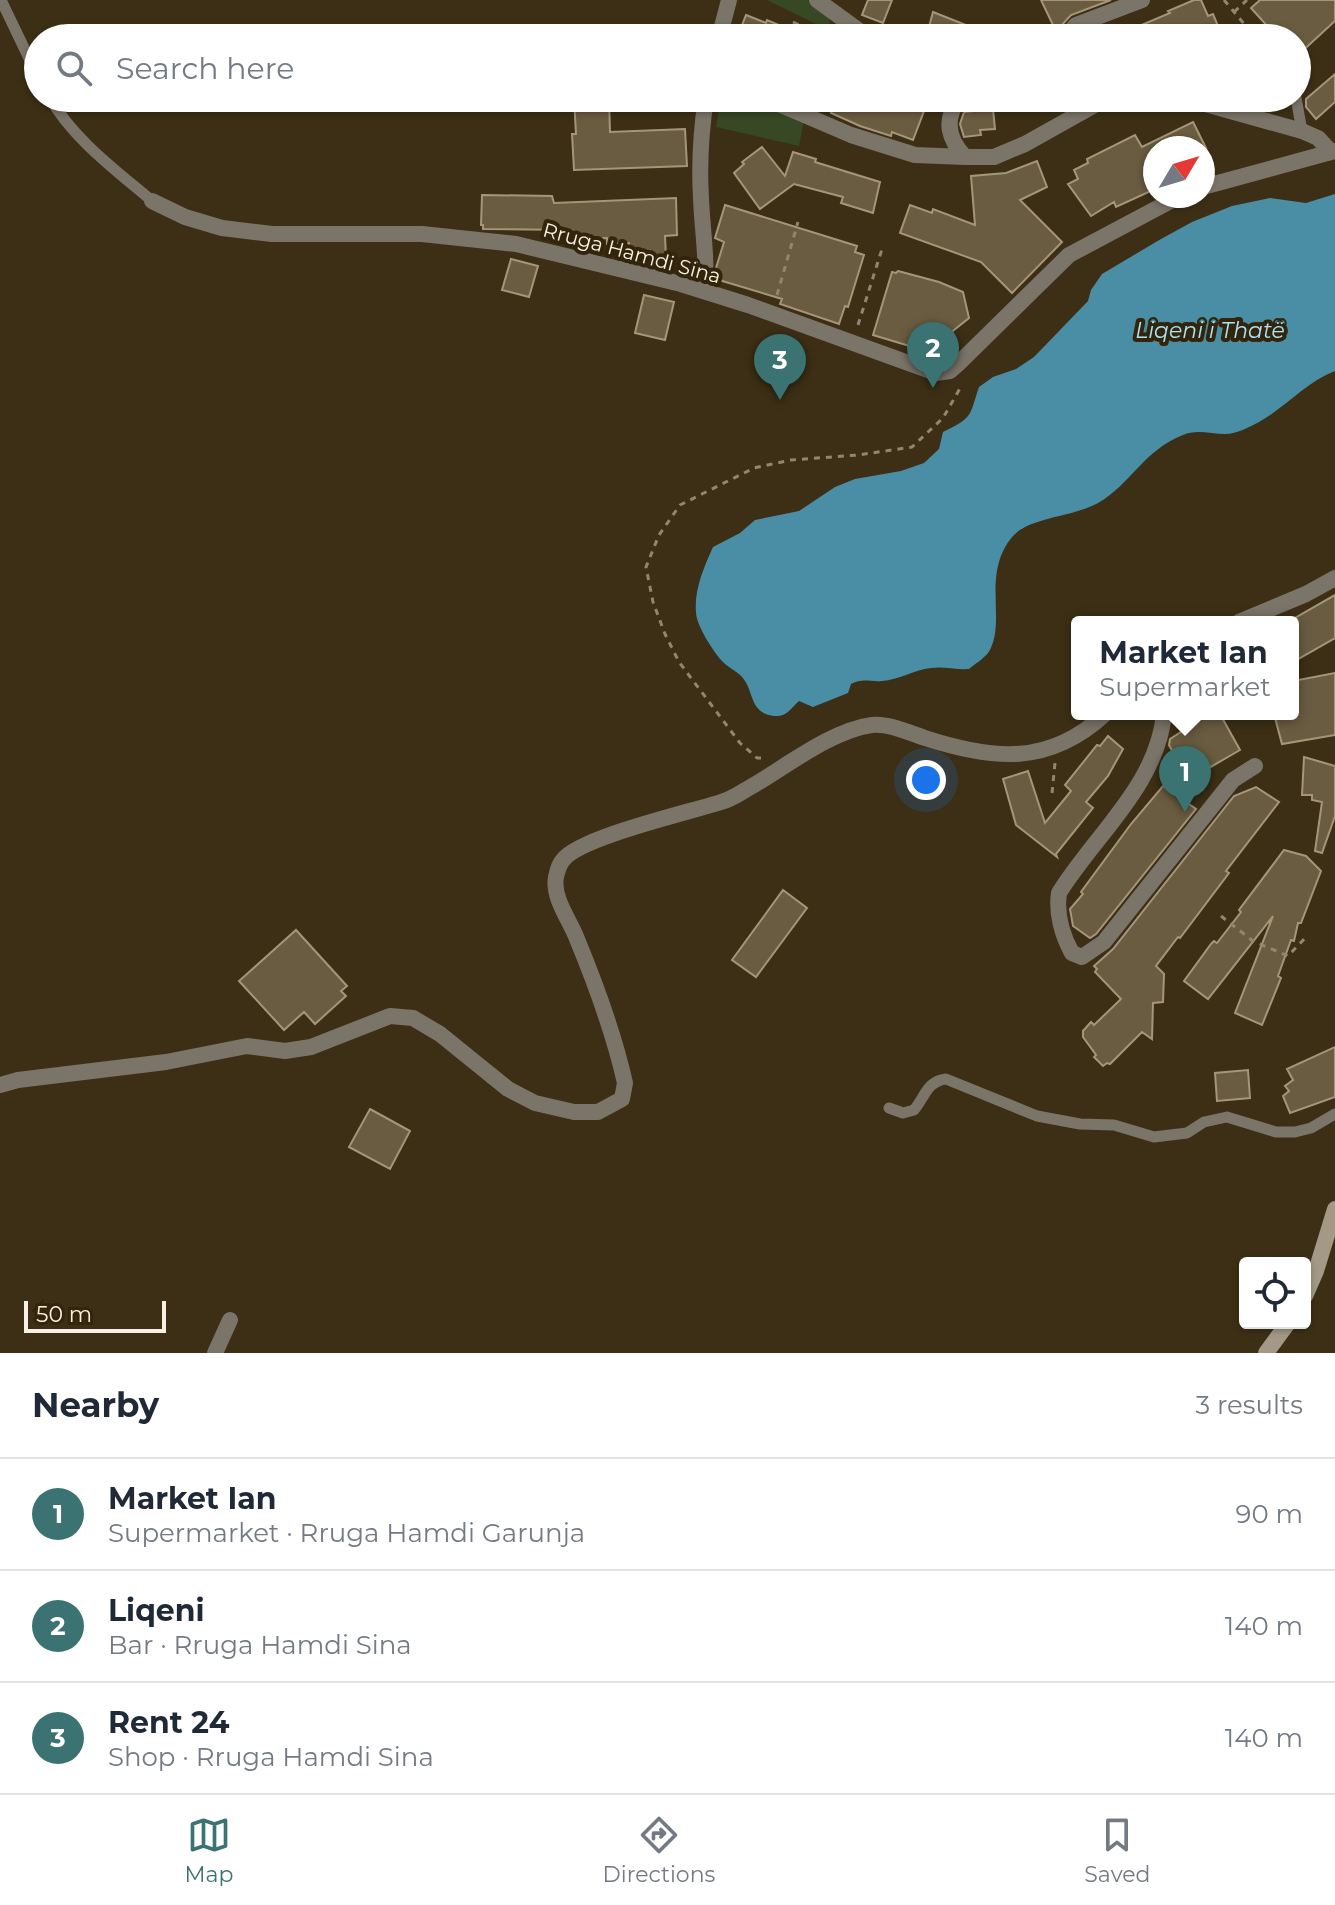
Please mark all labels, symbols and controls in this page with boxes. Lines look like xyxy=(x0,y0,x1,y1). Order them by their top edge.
search box xyxy=(24,24,1311,112)
icon: search xyxy=(52,46,96,90)
text: Search here xyxy=(116,50,294,87)
north arrow xyxy=(1143,136,1215,208)
street label: Rruga Hamdi Sina xyxy=(540,218,724,288)
water label: Liqeni i Thatë xyxy=(1135,317,1285,344)
pin: 2 xyxy=(907,322,959,388)
pin: 3 xyxy=(754,334,806,400)
popup xyxy=(1071,616,1299,720)
text: Market Ian xyxy=(1099,634,1268,671)
text: Supermarket xyxy=(1099,671,1271,703)
pin: 1 xyxy=(1159,746,1211,812)
your location xyxy=(906,760,946,800)
map controls xyxy=(1239,1257,1311,1329)
button: locate xyxy=(1239,1257,1311,1329)
scale bar xyxy=(24,1297,166,1333)
text: 50 m xyxy=(36,1301,92,1328)
text: Nearby xyxy=(32,1384,159,1426)
text: 3 results xyxy=(1196,1389,1303,1421)
text: Market Ian xyxy=(108,1480,277,1517)
text: 1 xyxy=(53,1498,63,1530)
text: 90 m xyxy=(1236,1498,1303,1530)
text: Supermarket · Rruga Hamdi Garunja xyxy=(108,1517,585,1549)
text: Liqeni xyxy=(108,1592,205,1629)
text: 2 xyxy=(50,1610,66,1642)
text: 140 m xyxy=(1225,1610,1303,1642)
text: Bar · Rruga Hamdi Sina xyxy=(108,1629,412,1661)
text: Rent 24 xyxy=(108,1704,229,1741)
text: 3 xyxy=(50,1722,66,1754)
text: 140 m xyxy=(1225,1722,1303,1754)
text: Shop · Rruga Hamdi Sina xyxy=(108,1741,434,1773)
tab: Map xyxy=(185,1813,233,1888)
tab: Directions xyxy=(603,1813,715,1888)
tab: Saved xyxy=(1084,1813,1150,1888)

